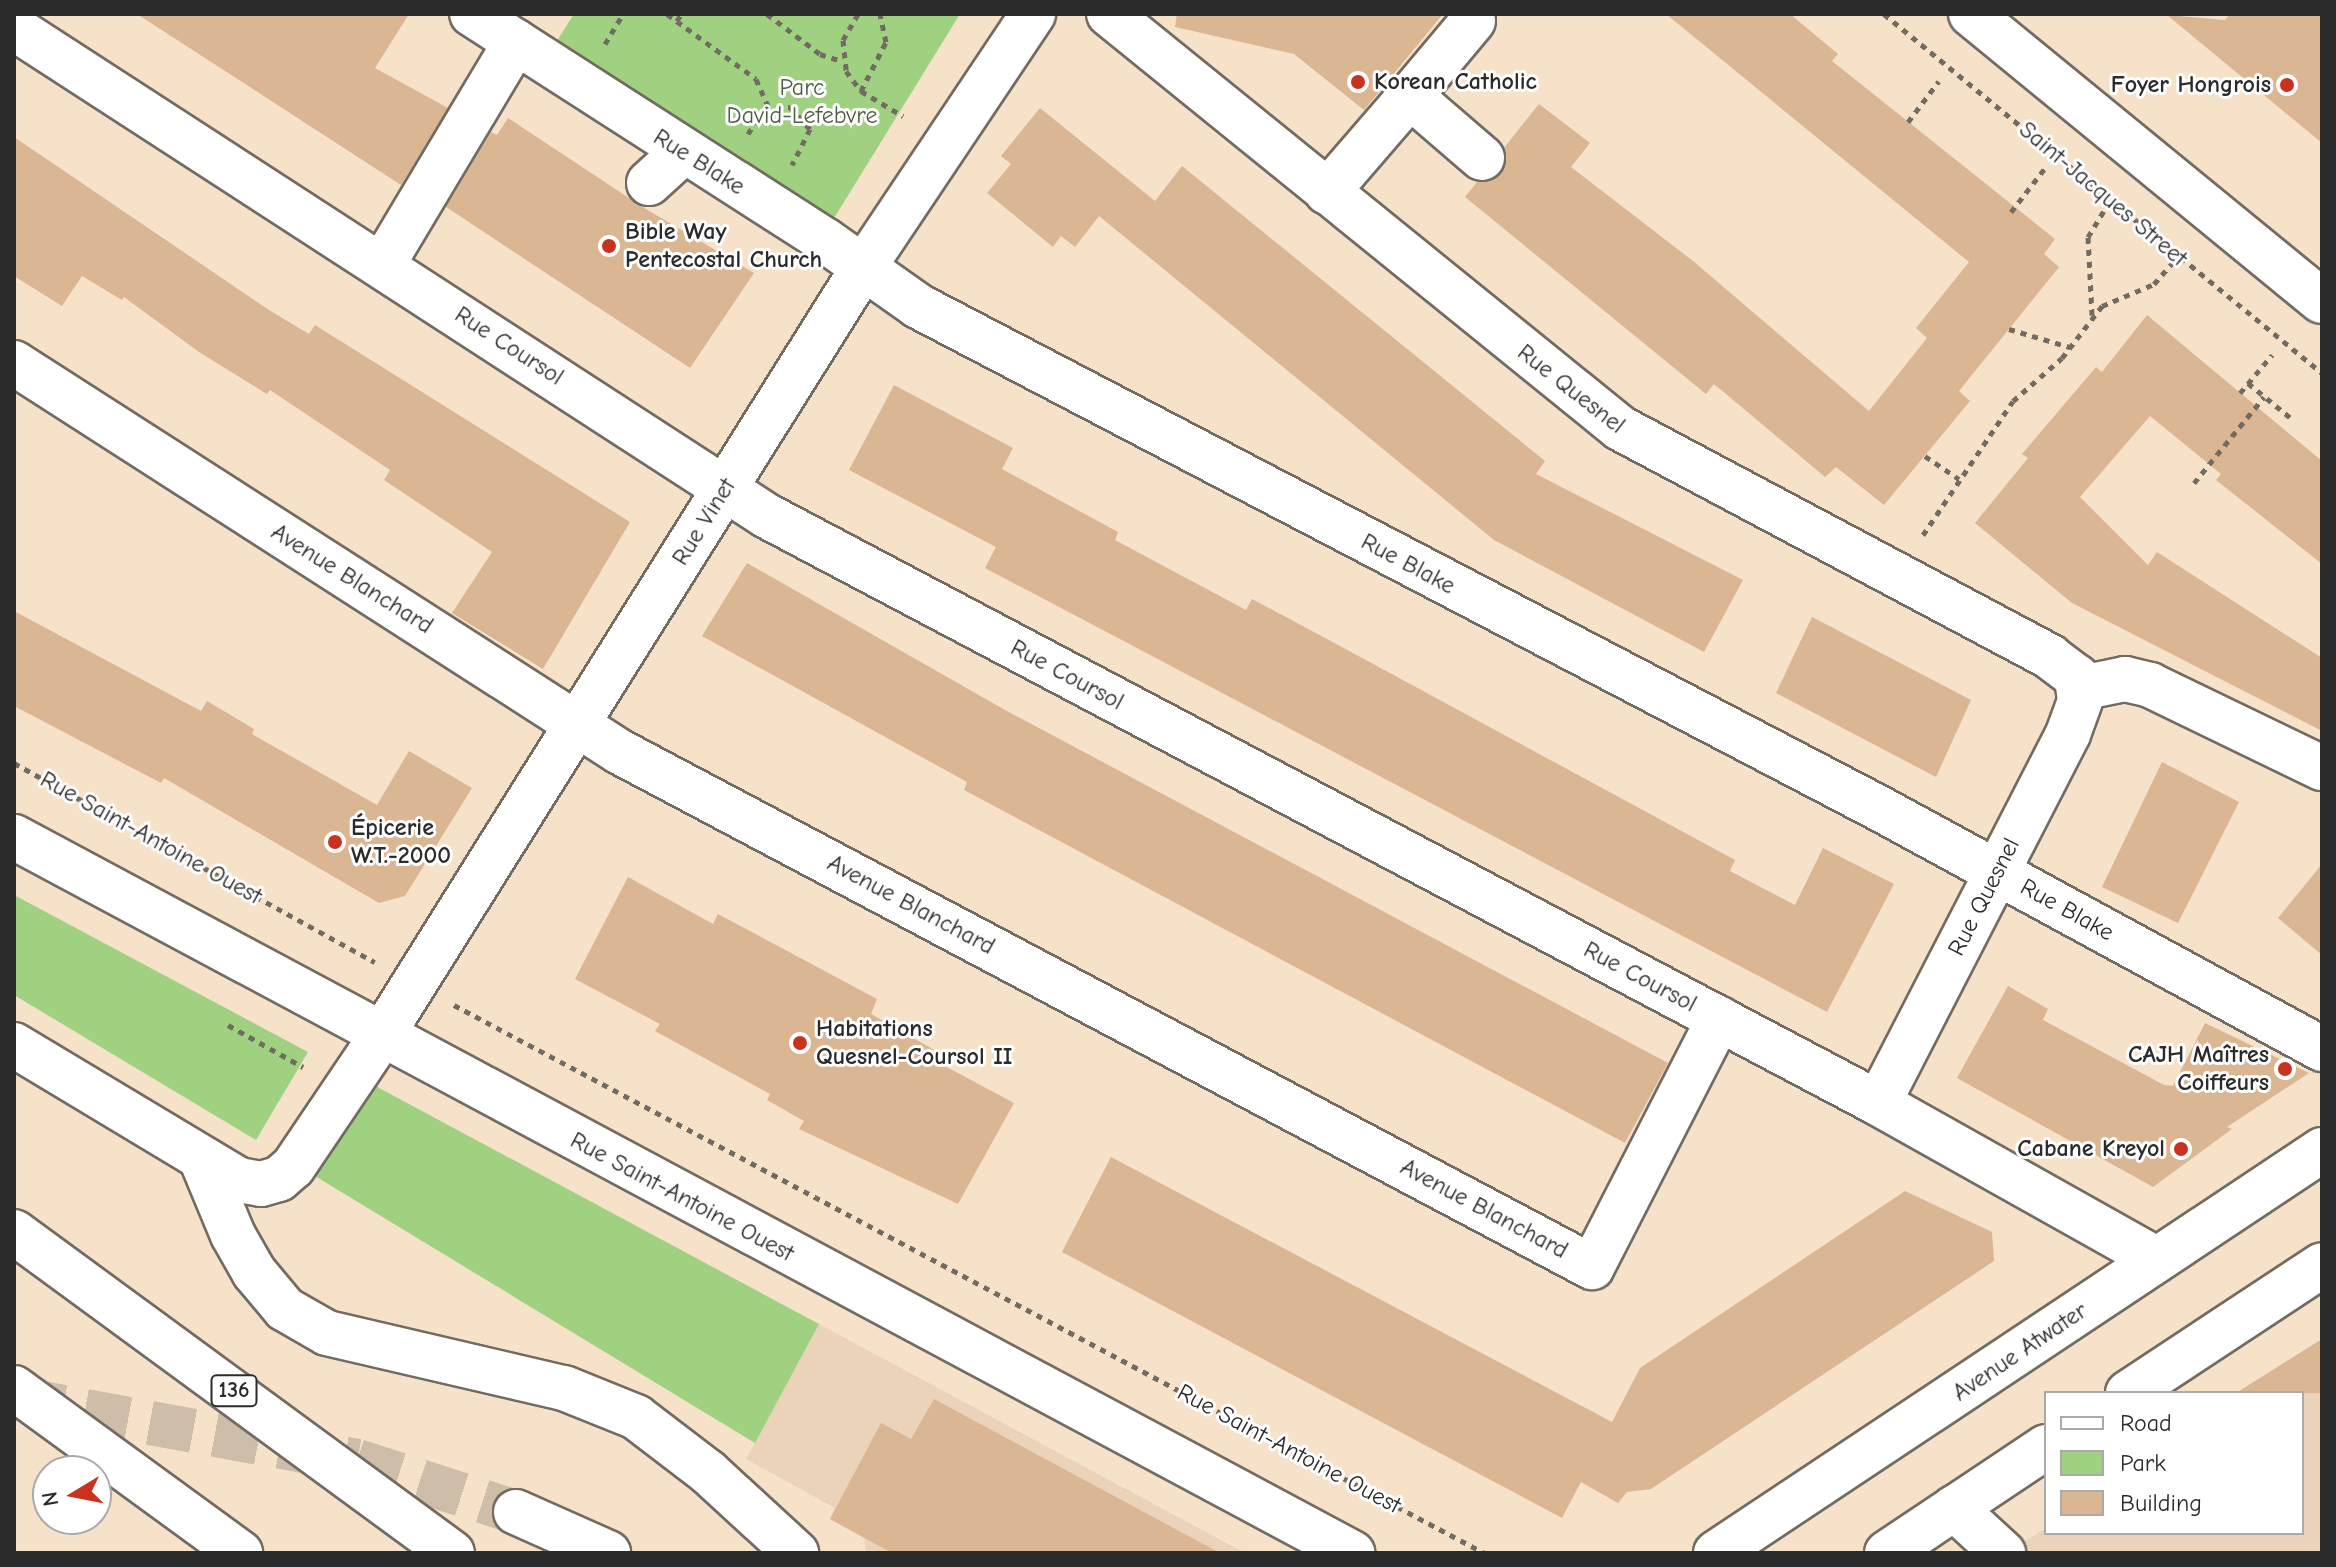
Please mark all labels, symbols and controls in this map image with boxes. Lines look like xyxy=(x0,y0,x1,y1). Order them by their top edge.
place label: Korean Catholic xyxy=(1374,68,1537,96)
place label: Foyer Hongrois xyxy=(2111,71,2271,99)
marker: Korean Catholic xyxy=(1349,73,1367,91)
park label: Parc David-Lefebvre xyxy=(727,74,877,130)
marker: Foyer Hongrois xyxy=(2278,76,2296,94)
street label: Saint-Jacques Street xyxy=(2013,115,2193,273)
street label: Rue Blake xyxy=(648,123,750,201)
place label: Bible Way Pentecostal Church xyxy=(625,218,822,274)
marker: Bible Way Pentecostal Church xyxy=(600,237,618,255)
street label: Rue Coursol xyxy=(449,300,569,392)
street label: Rue Quesnel xyxy=(1512,338,1630,440)
street label: Rue Vinet xyxy=(666,473,742,571)
street label: Avenue Blanchard xyxy=(266,518,438,640)
street label: Rue Blake xyxy=(1356,527,1460,601)
street label: Rue Coursol xyxy=(1006,633,1128,717)
street label: Rue Saint-Antoine Ouest xyxy=(35,765,267,911)
place label: Épicerie W.T.-2000 xyxy=(351,814,451,870)
marker: Épicerie W.T.-2000 xyxy=(326,833,344,851)
street label: Rue Quesnel xyxy=(1942,833,2026,961)
street label: Avenue Blanchard xyxy=(822,849,1000,961)
street label: Rue Blake xyxy=(2015,873,2119,947)
street label: Rue Coursol xyxy=(1579,935,1701,1019)
place label: Habitations Quesnel-Coursol II xyxy=(816,1015,1013,1071)
marker: Habitations Quesnel-Coursol II xyxy=(791,1034,809,1052)
place label: CAJH Maîtres Coiffeurs xyxy=(2128,1041,2269,1097)
marker: CAJH Maîtres Coiffeurs xyxy=(2276,1060,2294,1078)
street label: Rue Saint-Antoine Ouest xyxy=(565,1126,799,1268)
place label: Cabane Kreyol xyxy=(2017,1135,2165,1163)
marker: Cabane Kreyol xyxy=(2172,1140,2190,1158)
street label: Avenue Blanchard xyxy=(1395,1153,1573,1265)
street label: Avenue Atwater xyxy=(1947,1296,2093,1408)
road number: 136 xyxy=(210,1373,258,1409)
street label: Rue Saint-Antoine Ouest xyxy=(1172,1378,1406,1520)
legend xyxy=(2044,1391,2304,1535)
text: Road xyxy=(2120,1409,2172,1437)
text: Park xyxy=(2120,1449,2166,1477)
north arrow xyxy=(32,1455,112,1535)
text: N xyxy=(36,1489,64,1508)
text: Building xyxy=(2120,1489,2202,1517)

